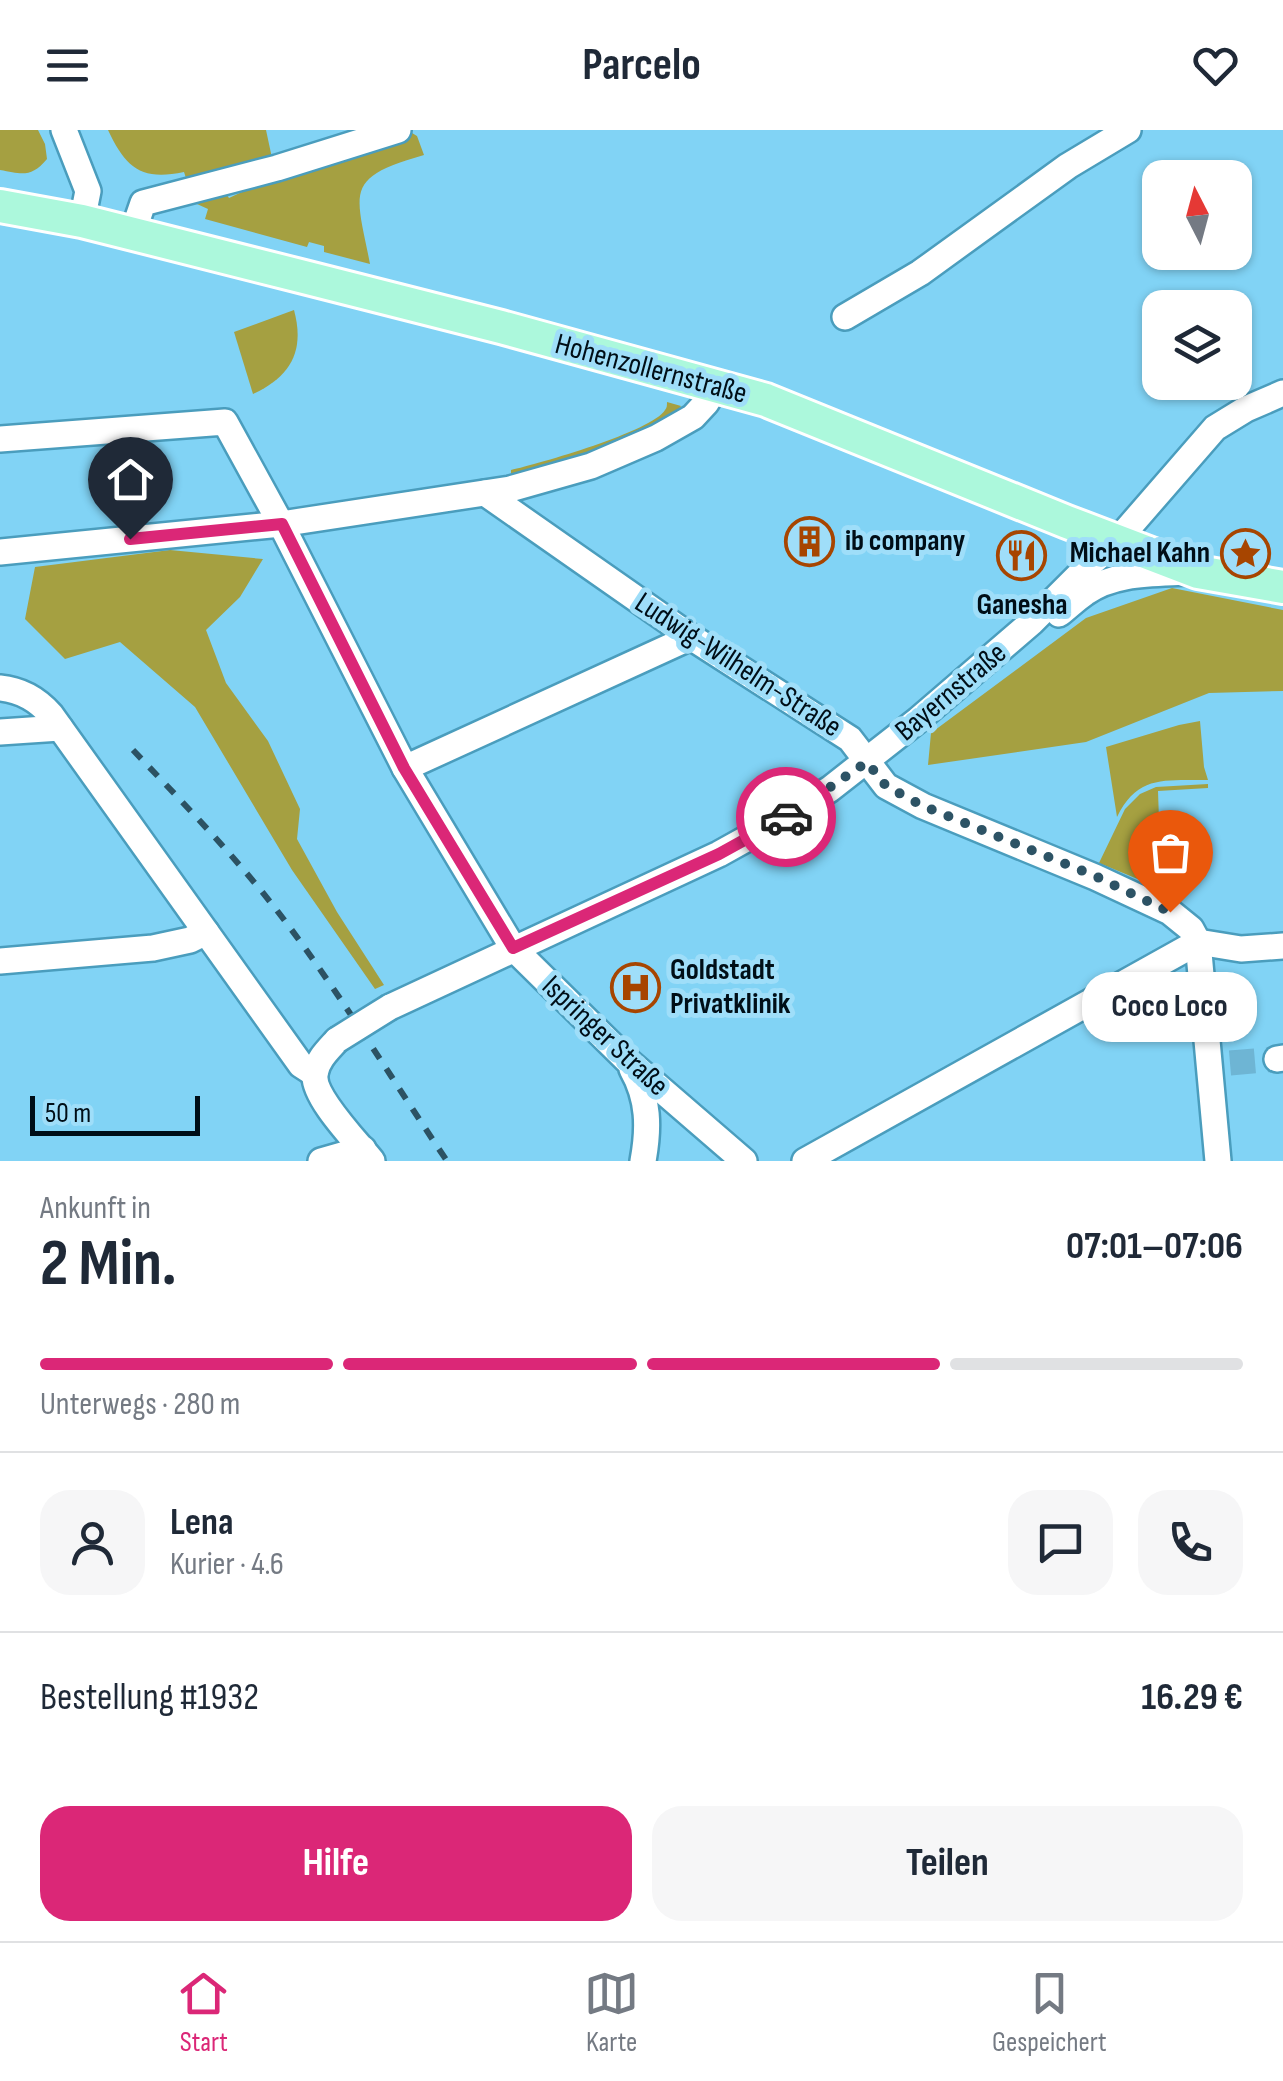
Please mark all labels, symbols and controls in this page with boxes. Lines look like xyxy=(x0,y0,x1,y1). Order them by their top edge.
icon: menu xyxy=(40,38,95,93)
text: Parcelo xyxy=(582,38,701,93)
icon: heart xyxy=(1188,38,1243,93)
north arrow xyxy=(1142,160,1252,270)
map controls xyxy=(1142,160,1252,400)
button: layers xyxy=(1142,290,1252,400)
street label: Hohenzollernstraße xyxy=(551,326,751,412)
pin xyxy=(88,437,173,540)
icon: home xyxy=(103,452,158,507)
building icon: ib company xyxy=(784,515,836,567)
place label: ib company xyxy=(845,523,966,559)
place icon: Michael Kahn xyxy=(1219,527,1271,579)
restaurant icon: Ganesha xyxy=(996,530,1048,582)
place label: Michael Kahn xyxy=(1070,535,1210,571)
street label: Ludwig-Wilhelm-Straße xyxy=(628,585,848,745)
place label: Ganesha xyxy=(976,587,1068,623)
street label: Bayernstraße xyxy=(888,635,1014,749)
courier xyxy=(736,767,836,867)
icon: car xyxy=(759,790,814,845)
pin xyxy=(1128,810,1213,913)
icon: bag xyxy=(1143,825,1198,880)
place label: Goldstadt Privatklinik xyxy=(670,952,791,1022)
hospital icon: Goldstadt Privatklinik xyxy=(609,961,661,1013)
street label: Ispringer Straße xyxy=(534,968,676,1104)
callout: Coco Loco xyxy=(1082,972,1258,1042)
text: Coco Loco xyxy=(1111,987,1228,1026)
scale bar xyxy=(30,1091,200,1136)
text: 50 m xyxy=(45,1097,91,1130)
text: Ankunft in xyxy=(40,1189,151,1228)
text: 07:01–07:06 xyxy=(1066,1224,1243,1269)
text: 2 Min. xyxy=(40,1226,177,1304)
text: Unterwegs · 280 m xyxy=(40,1385,240,1424)
button: person xyxy=(40,1490,145,1595)
button: chat xyxy=(1008,1490,1113,1595)
button: phone xyxy=(1138,1490,1243,1595)
text: Lena xyxy=(170,1500,233,1545)
text: Kurier · 4.6 xyxy=(170,1545,284,1584)
text: Bestellung #1932 xyxy=(40,1675,259,1720)
text: 16.29 € xyxy=(1141,1675,1243,1720)
button: Hilfe xyxy=(40,1806,632,1921)
button: Teilen xyxy=(652,1806,1243,1921)
tab: Start xyxy=(176,1966,231,2059)
tab: Karte xyxy=(584,1966,639,2059)
tab: Gespeichert xyxy=(992,1966,1107,2059)

